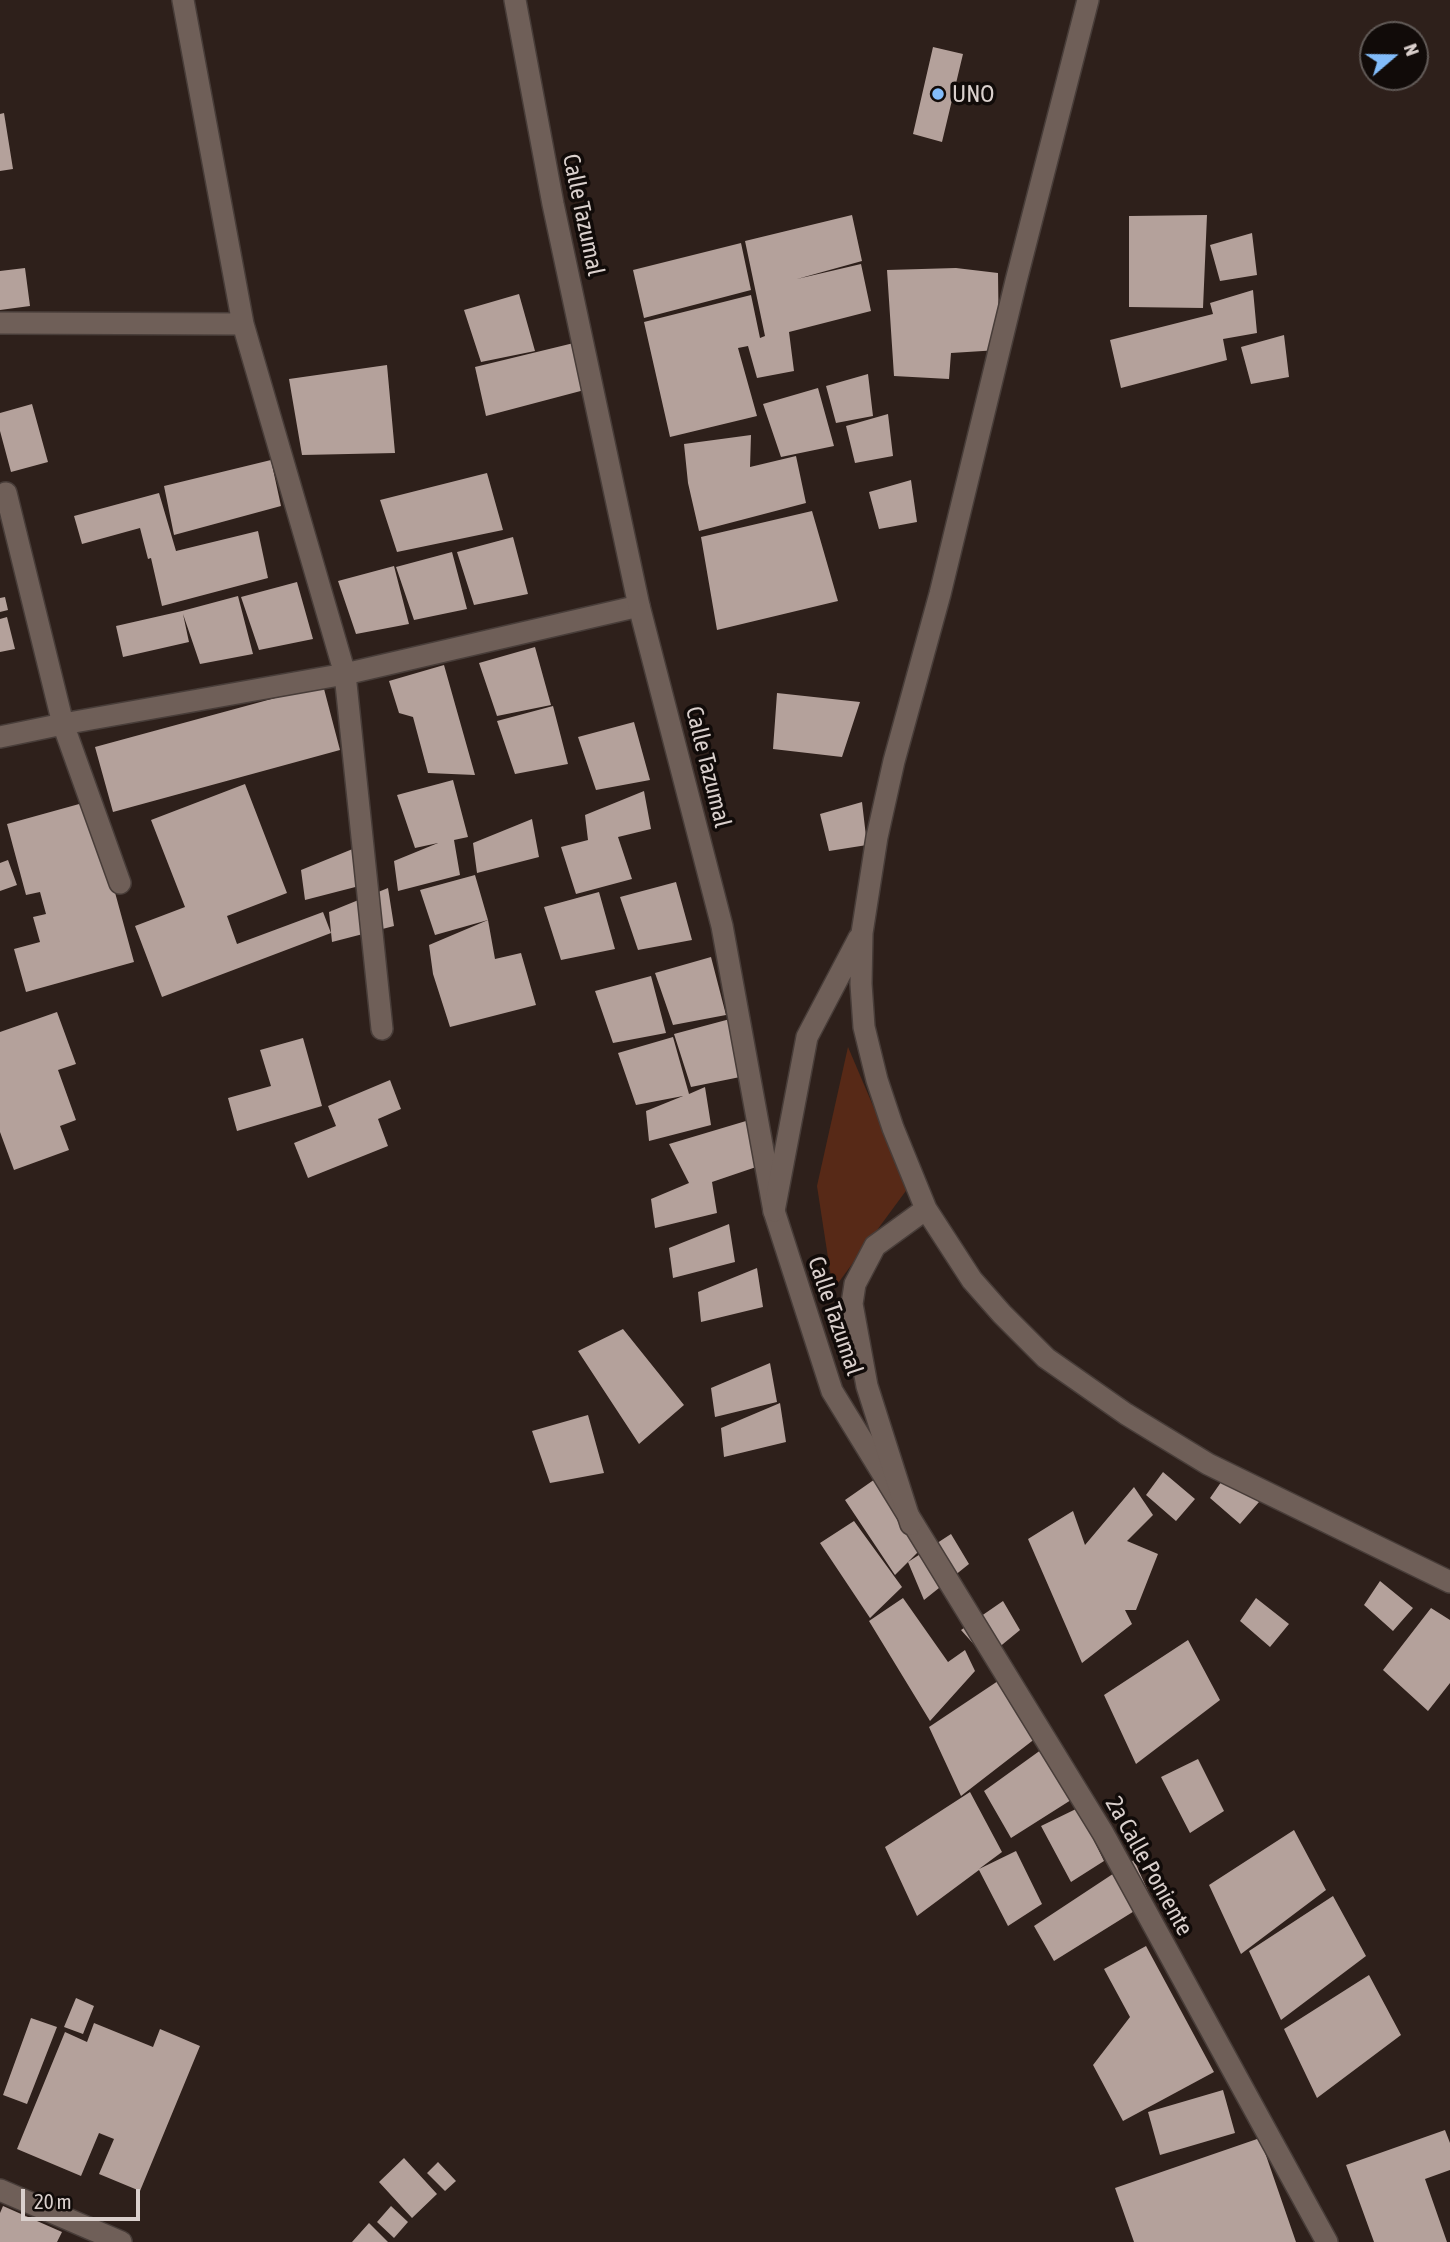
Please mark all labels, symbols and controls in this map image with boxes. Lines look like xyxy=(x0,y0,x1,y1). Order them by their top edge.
north arrow xyxy=(1359,21,1429,91)
text: N xyxy=(1400,40,1424,59)
place label: UNO xyxy=(952,80,994,108)
marker: UNO xyxy=(930,86,946,102)
street label: Calle Tazumal xyxy=(556,152,610,278)
street label: Calle Tazumal xyxy=(679,704,737,830)
street label: Calle Tazumal xyxy=(801,1253,869,1379)
street label: 2a Calle Poniente xyxy=(1099,1791,1199,1941)
scale bar xyxy=(24,2176,144,2220)
text: 20 m xyxy=(34,2189,72,2213)

